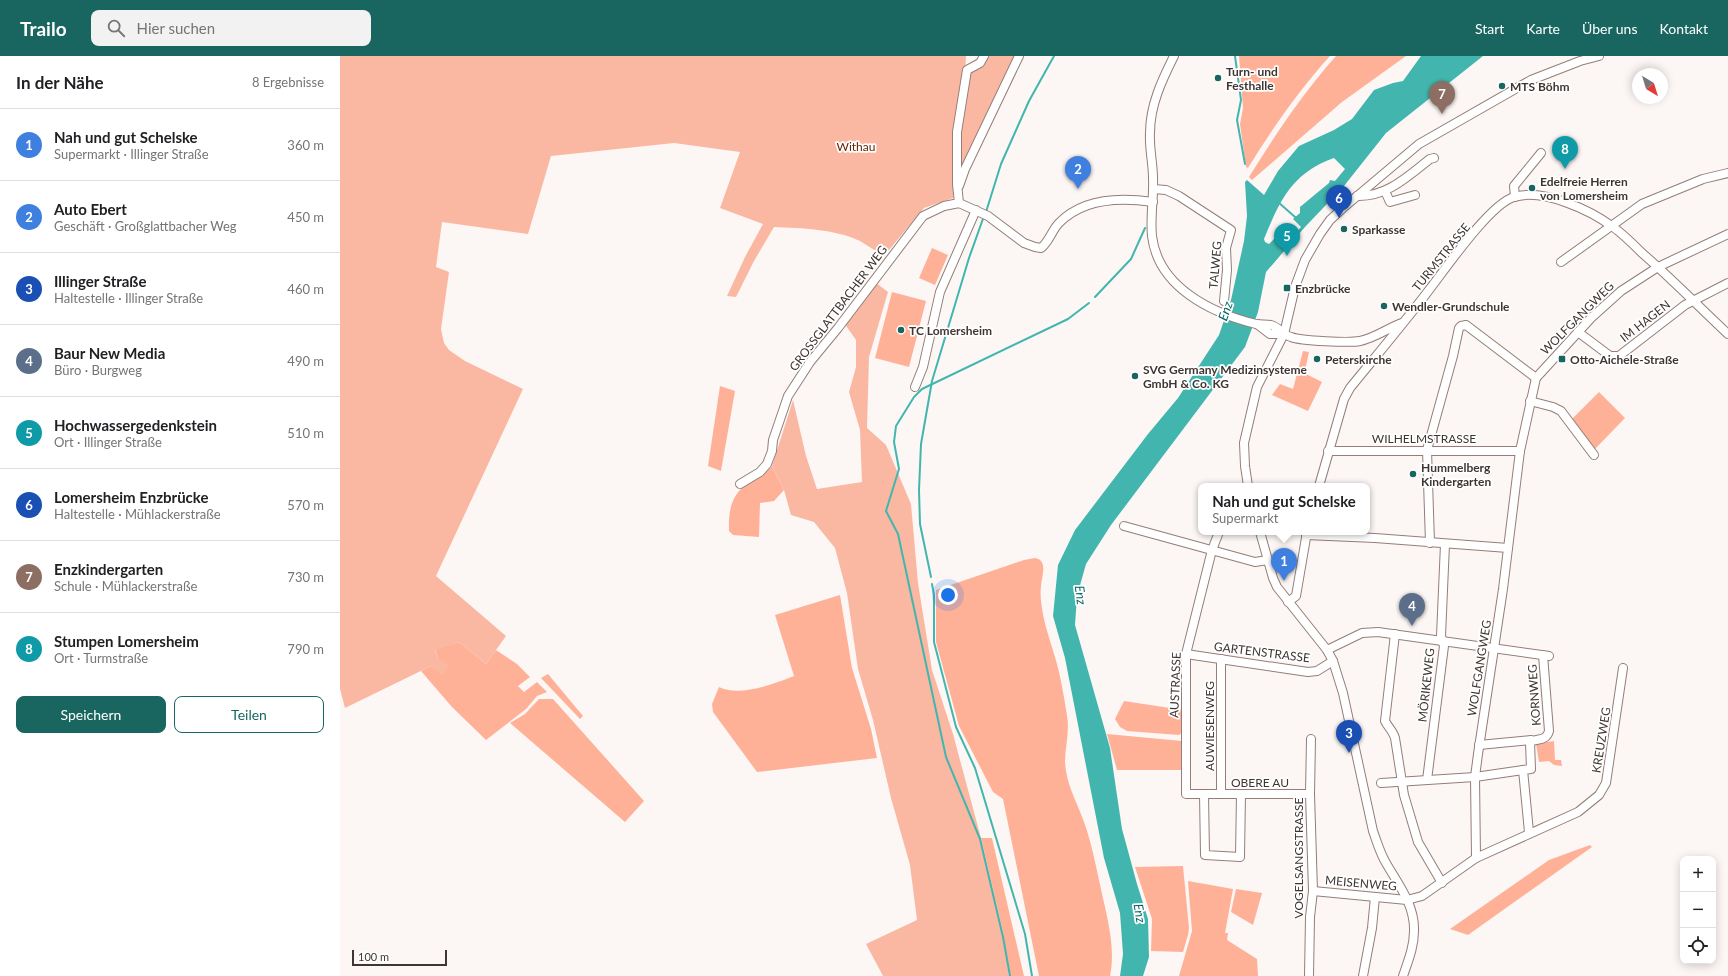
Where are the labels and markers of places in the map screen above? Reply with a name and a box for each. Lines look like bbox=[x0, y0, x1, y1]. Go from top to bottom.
place label: Turn- und Festhalle bbox=[1226, 64, 1278, 93]
marker: Turn- und Festhalle bbox=[1213, 73, 1223, 83]
place label: MTS Böhm bbox=[1510, 79, 1570, 94]
pin: 7 bbox=[1429, 81, 1455, 114]
marker: MTS Böhm bbox=[1497, 81, 1507, 91]
pin: 8 bbox=[1552, 136, 1578, 169]
pin: 2 bbox=[1065, 156, 1091, 189]
place label: Edelfreie Herren von Lomersheim bbox=[1540, 174, 1628, 203]
marker: Edelfreie Herren von Lomersheim bbox=[1527, 183, 1537, 193]
pin: 6 bbox=[1326, 185, 1352, 218]
place label: Sparkasse bbox=[1352, 222, 1406, 237]
pin: 5 bbox=[1274, 223, 1300, 256]
marker: Sparkasse bbox=[1339, 224, 1349, 234]
place label: Enzbrücke bbox=[1295, 281, 1351, 296]
marker: Enzbrücke bbox=[1282, 283, 1292, 293]
place label: Wendler-Grundschule bbox=[1392, 299, 1510, 314]
marker: Wendler-Grundschule bbox=[1379, 301, 1389, 311]
place label: TC Lomersheim bbox=[909, 323, 992, 338]
marker: TC Lomersheim bbox=[896, 325, 906, 335]
place label: Peterskirche bbox=[1325, 352, 1392, 367]
place label: Otto-Aichele-Straße bbox=[1570, 352, 1679, 367]
marker: Peterskirche bbox=[1312, 354, 1322, 364]
marker: Otto-Aichele-Straße bbox=[1557, 354, 1567, 364]
place label: SVG Germany Medizinsysteme GmbH & Co. KG bbox=[1143, 362, 1308, 391]
marker: SVG Germany Medizinsysteme GmbH & Co. KG bbox=[1130, 371, 1140, 381]
place label: Hummelberg Kindergarten bbox=[1421, 460, 1491, 489]
marker: Hummelberg Kindergarten bbox=[1408, 469, 1418, 479]
pin: 1 bbox=[1271, 548, 1297, 581]
pin: 4 bbox=[1399, 593, 1425, 626]
pin: 3 bbox=[1336, 720, 1362, 753]

